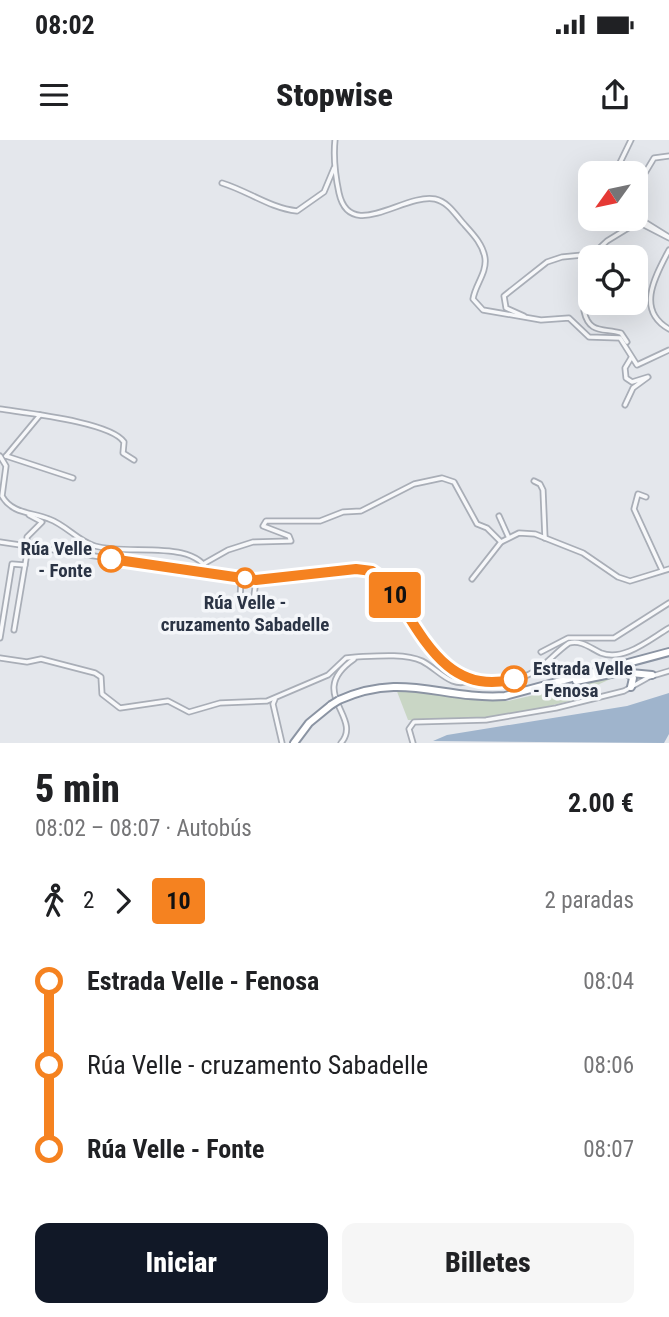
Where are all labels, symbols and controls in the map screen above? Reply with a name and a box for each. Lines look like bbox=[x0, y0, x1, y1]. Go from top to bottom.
text: 08:02 bbox=[35, 10, 95, 40]
icon: menu bbox=[35, 76, 73, 114]
text: Stopwise bbox=[276, 76, 393, 114]
icon: share bbox=[596, 76, 634, 114]
north arrow bbox=[578, 161, 648, 231]
map controls bbox=[578, 161, 648, 315]
button: locate bbox=[578, 245, 648, 315]
place label: Rúa Velle - Fonte bbox=[20, 537, 92, 582]
marker: Rúa Velle - Fonte bbox=[98, 546, 124, 572]
marker: Rúa Velle - cruzamento Sabadelle bbox=[235, 568, 255, 588]
line badge: 10 bbox=[364, 572, 426, 618]
text: 10 bbox=[383, 581, 407, 609]
place label: Rúa Velle - cruzamento Sabadelle bbox=[161, 591, 329, 636]
place label: Estrada Velle - Fenosa bbox=[533, 657, 633, 702]
marker: Estrada Velle - Fenosa bbox=[501, 666, 527, 692]
text: 5 min bbox=[35, 767, 120, 811]
text: 2.00 € bbox=[568, 788, 634, 818]
text: 08:02 – 08:07 · Autobús bbox=[35, 815, 252, 842]
icon: walk bbox=[35, 882, 73, 920]
icon: forward bbox=[104, 882, 142, 920]
text: 2 bbox=[83, 887, 94, 914]
text: 10 bbox=[166, 887, 191, 915]
text: 2 paradas bbox=[545, 887, 634, 914]
text: Estrada Velle - Fenosa bbox=[87, 966, 319, 996]
text: 08:04 bbox=[583, 968, 634, 995]
text: Rúa Velle - cruzamento Sabadelle bbox=[87, 1050, 428, 1080]
text: 08:06 bbox=[583, 1052, 634, 1079]
text: Rúa Velle - Fonte bbox=[87, 1134, 264, 1164]
text: 08:07 bbox=[583, 1136, 634, 1163]
button: Iniciar bbox=[35, 1223, 328, 1303]
button: Billetes bbox=[342, 1223, 634, 1303]

